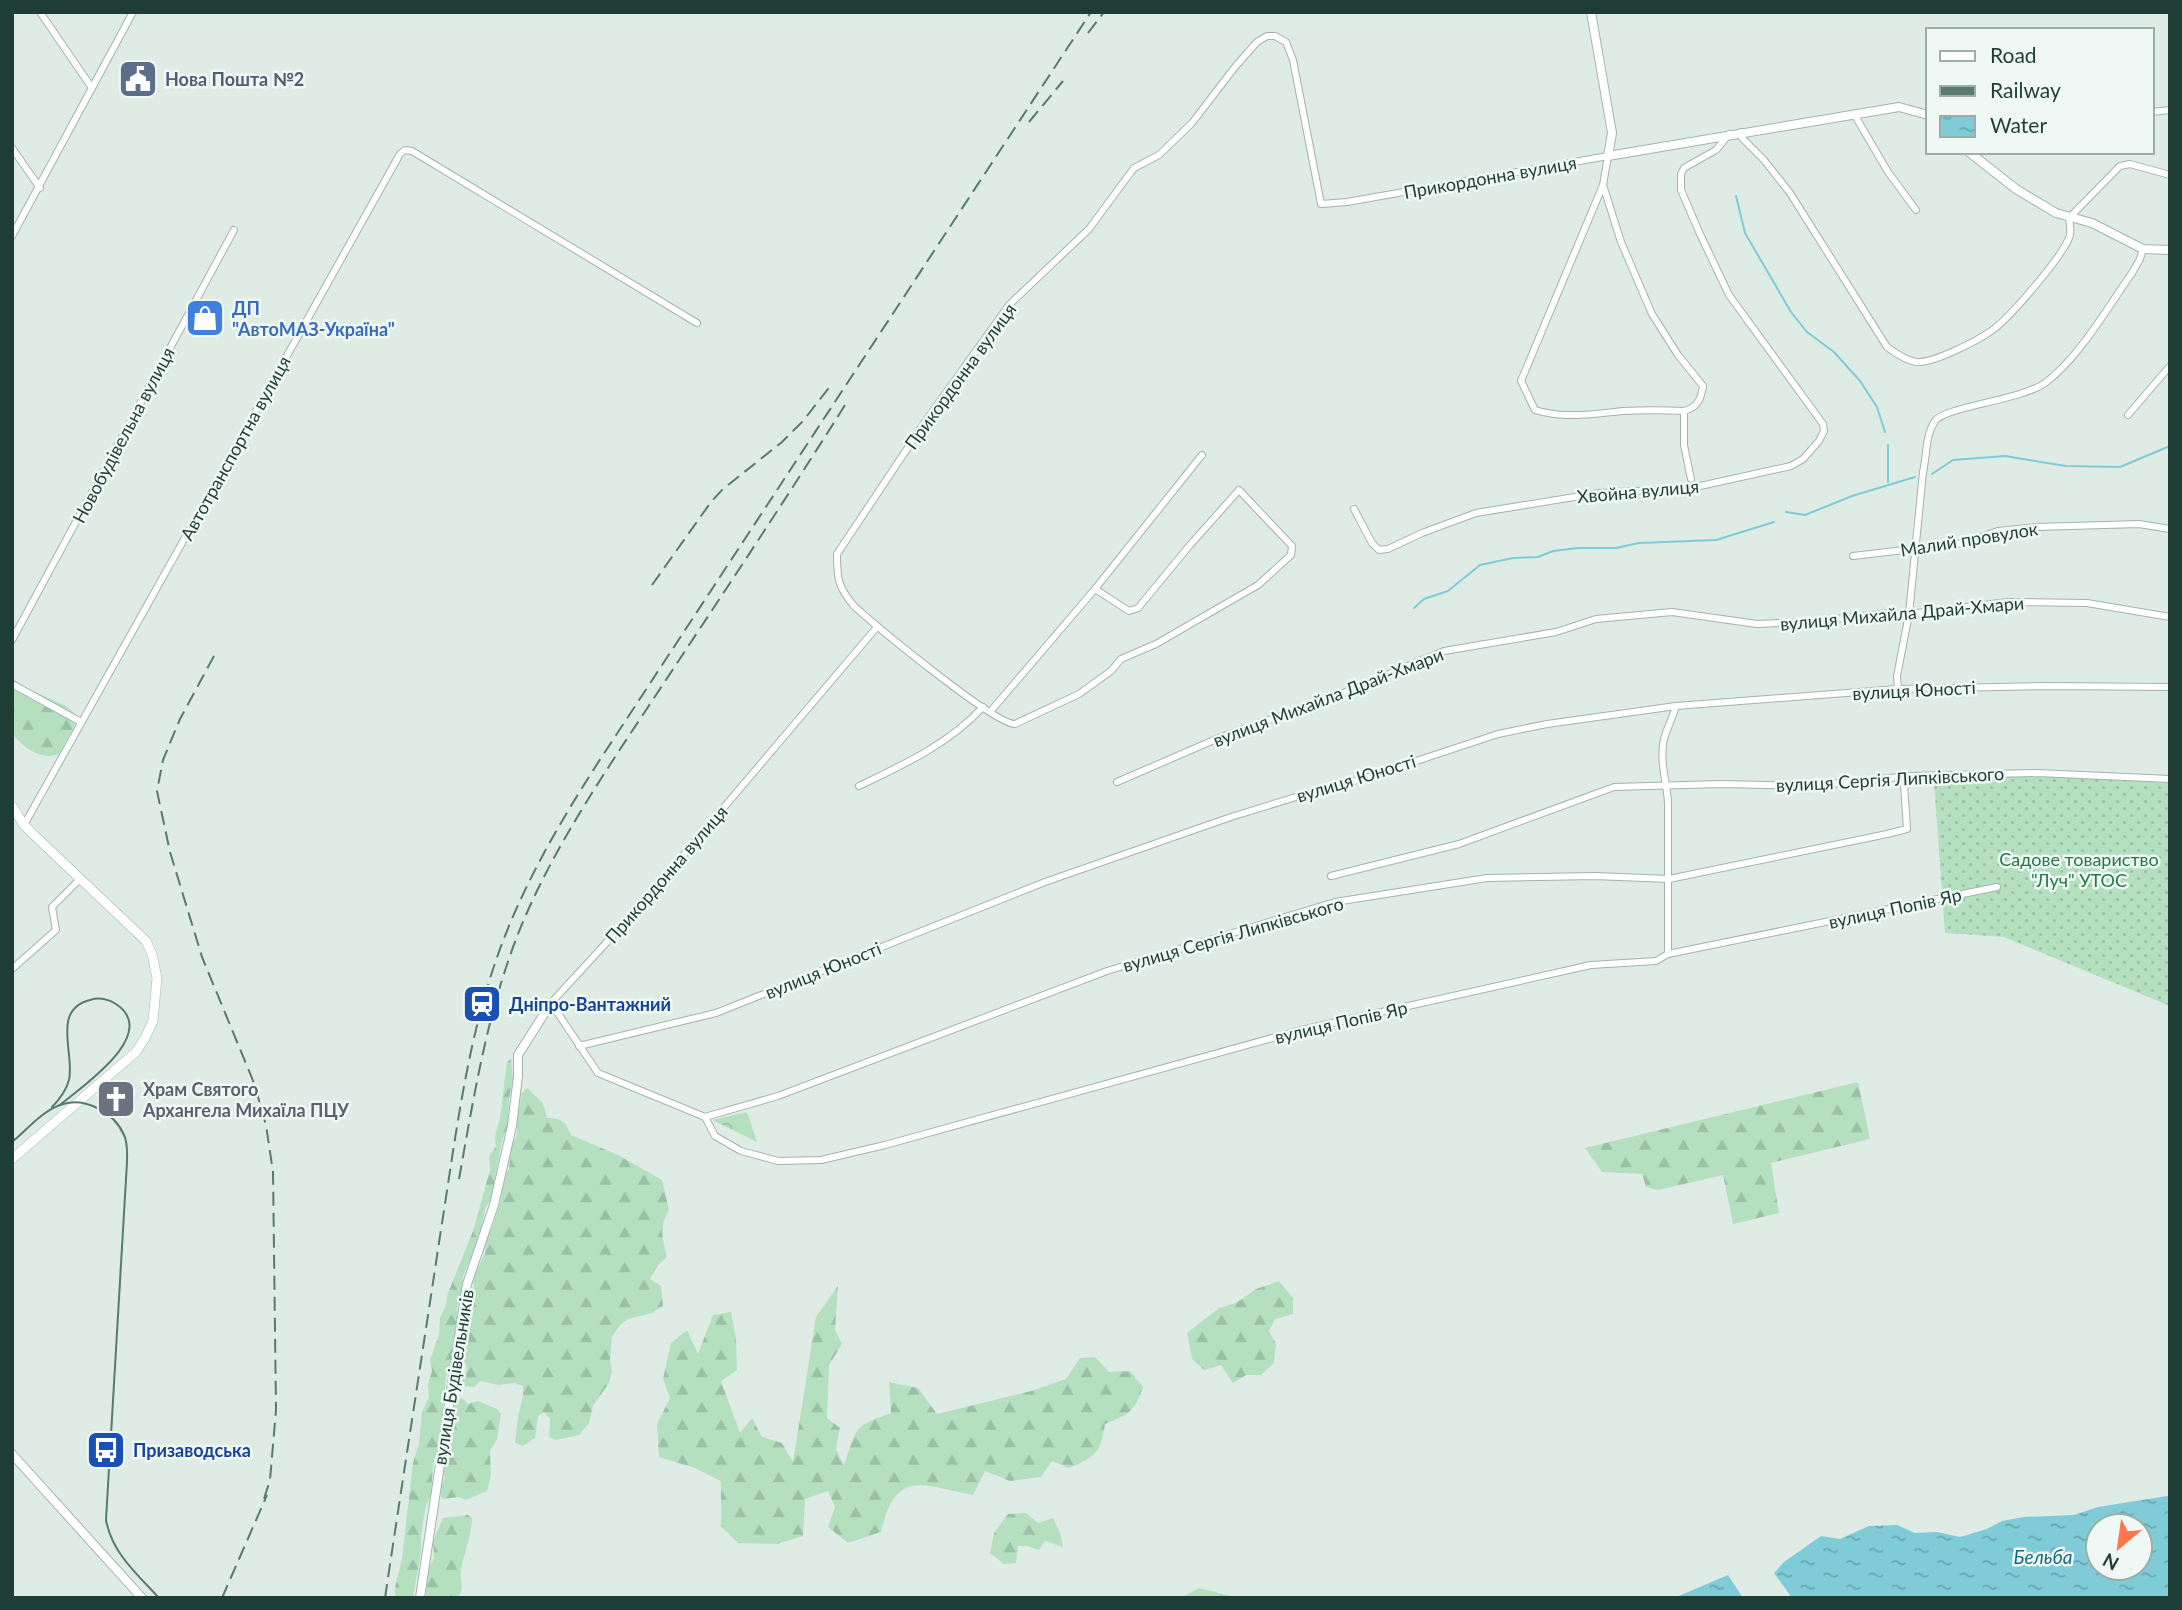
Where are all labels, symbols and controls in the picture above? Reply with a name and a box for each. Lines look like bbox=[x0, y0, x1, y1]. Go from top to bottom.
legend bbox=[1926, 28, 2154, 154]
text: Road bbox=[1990, 42, 2037, 67]
public building icon: Нова Пошта №2 bbox=[117, 58, 159, 100]
place label: Нова Пошта №2 bbox=[165, 68, 304, 90]
text: Railway bbox=[1990, 77, 2061, 102]
text: Water bbox=[1990, 112, 2047, 137]
street label: Прикордонна вулиця bbox=[1402, 151, 1578, 203]
shop icon: ДП "АвтоМАЗ-Україна" bbox=[184, 297, 226, 339]
place label: ДП "АвтоМАЗ-Україна" bbox=[232, 297, 395, 340]
street label: Прикордонна вулиця bbox=[900, 299, 1020, 453]
street label: Новобудівельна вулиця bbox=[67, 343, 179, 527]
street label: Автотранспортна вулиця bbox=[175, 352, 295, 544]
street label: Хвойна вулиця bbox=[1576, 475, 1700, 507]
street label: Малий провулок bbox=[1899, 517, 2040, 561]
street label: вулиця Михайла Драй-Хмари bbox=[1779, 591, 2025, 635]
street label: вулиця Михайла Драй-Хмари bbox=[1210, 643, 1446, 751]
street label: вулиця Юності bbox=[1852, 676, 1976, 704]
street label: вулиця Юності bbox=[1294, 749, 1418, 807]
street label: вулиця Сергія Липківського bbox=[1775, 762, 2005, 796]
street label: Прикордонна вулиця bbox=[600, 801, 732, 947]
park label: Садове товариство "Луч" УТОС bbox=[1999, 848, 2159, 891]
street label: вулиця Попів Яр bbox=[1826, 883, 1964, 933]
street label: вулиця Сергія Липківського bbox=[1120, 892, 1346, 976]
street label: вулиця Юності bbox=[762, 937, 884, 1003]
station icon: Дніпро-Вантажний bbox=[461, 983, 503, 1025]
place label: Дніпро-Вантажний bbox=[509, 993, 671, 1015]
street label: вулиця Попів Яр bbox=[1273, 996, 1409, 1048]
church icon: Храм Святого Архангела Михаїла ПЦУ bbox=[95, 1078, 137, 1120]
place label: Храм Святого Архангела Михаїла ПЦУ bbox=[142, 1078, 349, 1121]
street label: вулиця Будівельників bbox=[428, 1287, 478, 1466]
bus stop icon: Призаводська bbox=[85, 1429, 127, 1471]
place label: Призаводська bbox=[133, 1439, 251, 1461]
north arrow bbox=[2084, 1512, 2154, 1582]
water label: Бельба bbox=[2014, 1545, 2072, 1568]
text: N bbox=[2099, 1549, 2122, 1576]

